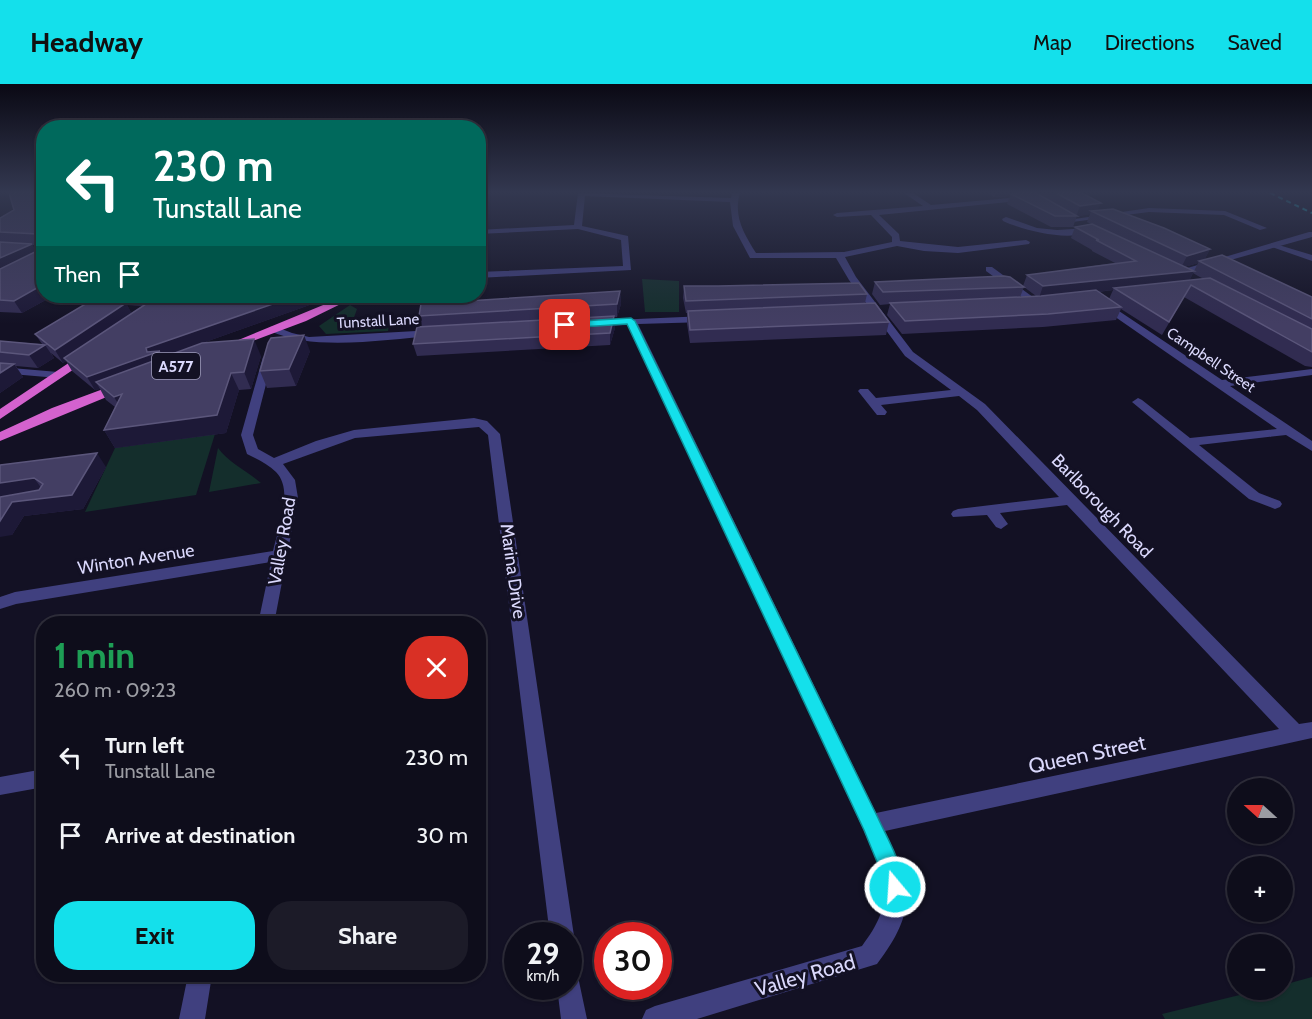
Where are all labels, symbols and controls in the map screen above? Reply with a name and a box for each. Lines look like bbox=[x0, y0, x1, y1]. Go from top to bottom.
text: Headway bbox=[30, 25, 143, 59]
text: Map bbox=[1033, 30, 1072, 55]
text: Directions bbox=[1105, 30, 1194, 55]
text: Saved bbox=[1227, 30, 1282, 55]
text: 230 m bbox=[153, 140, 273, 192]
icon: left bbox=[54, 144, 132, 222]
text: Tunstall Lane bbox=[153, 192, 302, 225]
icon: arrive bbox=[113, 258, 146, 291]
text: Then bbox=[54, 261, 101, 288]
pin bbox=[539, 299, 590, 350]
icon: arrive bbox=[548, 308, 581, 341]
street label: Tunstall Lane bbox=[336, 310, 420, 332]
street label: Campbell Street bbox=[1163, 324, 1259, 396]
road number: A577 bbox=[152, 353, 200, 379]
street label: Barlborough Road bbox=[1047, 450, 1157, 562]
street label: Valley Road bbox=[263, 495, 301, 587]
street label: Marina Drive bbox=[495, 522, 531, 620]
street label: Winton Avenue bbox=[76, 539, 196, 579]
text: 1 min bbox=[54, 633, 135, 677]
button: close bbox=[405, 636, 468, 699]
text: 260 m · 09:23 bbox=[54, 678, 176, 702]
street label: Queen Street bbox=[1026, 729, 1148, 779]
text: Turn left bbox=[105, 732, 184, 759]
icon: left bbox=[54, 741, 87, 774]
text: 230 m bbox=[405, 744, 468, 771]
text: Tunstall Lane bbox=[105, 759, 215, 783]
north arrow bbox=[1227, 778, 1293, 844]
map controls bbox=[1227, 778, 1293, 1000]
icon: arrive bbox=[54, 819, 87, 852]
text: Arrive at destination bbox=[105, 822, 295, 849]
text: 30 m bbox=[416, 822, 468, 849]
position arrow bbox=[863, 855, 927, 919]
button: + bbox=[1227, 856, 1293, 922]
button: Exit bbox=[54, 901, 255, 970]
button: Share bbox=[267, 901, 468, 970]
speed limit sign: 30 bbox=[594, 922, 672, 1000]
button: − bbox=[1227, 934, 1293, 1000]
text: 29 bbox=[527, 935, 559, 972]
street label: Valley Road bbox=[752, 949, 858, 1001]
text: km/h bbox=[527, 967, 559, 985]

